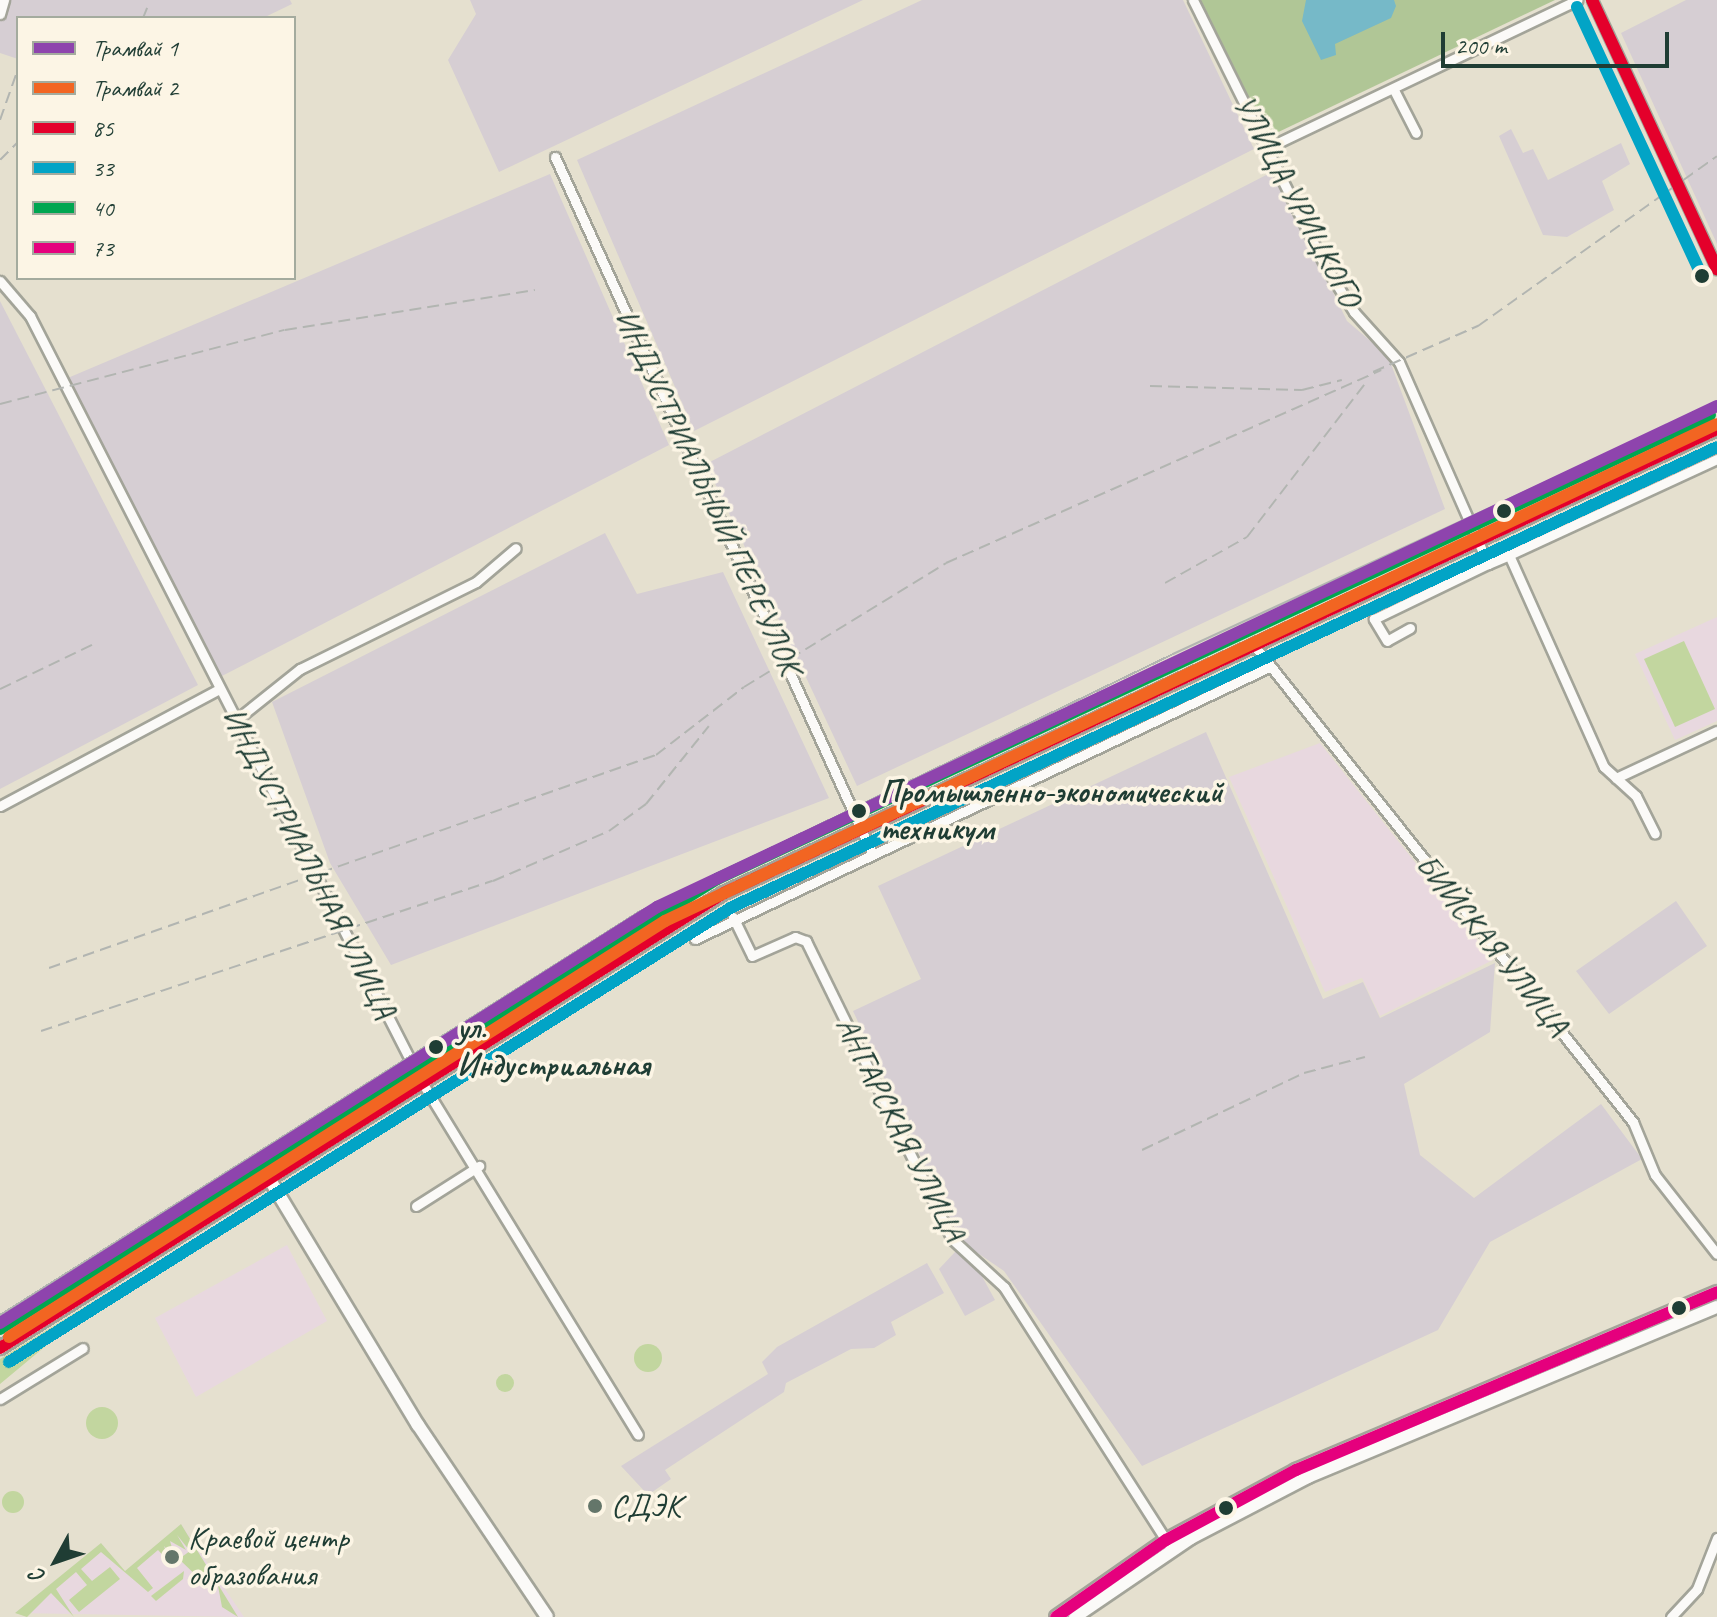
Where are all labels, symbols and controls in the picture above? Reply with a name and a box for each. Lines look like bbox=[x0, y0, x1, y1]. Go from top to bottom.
legend bbox=[16, 16, 296, 280]
scale bar bbox=[1445, 16, 1673, 66]
text: 200 m bbox=[1455, 31, 1507, 61]
text: Трамвай 1 bbox=[92, 33, 178, 63]
text: Трамвай 2 bbox=[92, 73, 178, 103]
street label: УЛИЦА УРИЦКОГО bbox=[1225, 89, 1369, 313]
text: 85 bbox=[92, 113, 114, 143]
text: 33 bbox=[92, 153, 114, 183]
text: 40 bbox=[92, 193, 114, 223]
text: 73 bbox=[92, 233, 114, 263]
unlabelled marker bbox=[1694, 268, 1710, 284]
street label: ИНДУСТРИАЛЬНЫЙ ПЕРЕУЛОК bbox=[606, 303, 810, 681]
unlabelled marker bbox=[1496, 503, 1512, 519]
street label: ИНДУСТРИАЛЬНАЯ УЛИЦА bbox=[214, 701, 404, 1025]
place label: Промышленно-экономический техникум bbox=[880, 774, 1222, 849]
marker: Промышленно-экономический техникум bbox=[845, 797, 873, 825]
street label: БИЙСКАЯ УЛИЦА bbox=[1408, 847, 1576, 1043]
place label: ул. Индустриальная bbox=[457, 1010, 650, 1085]
street label: АНГАРСКАЯ УЛИЦА bbox=[827, 1011, 973, 1247]
marker: ул. Индустриальная bbox=[422, 1033, 450, 1061]
unlabelled marker bbox=[1671, 1300, 1687, 1316]
place label: СДЭК bbox=[611, 1487, 681, 1525]
marker: СДЭК bbox=[586, 1497, 604, 1515]
unlabelled marker bbox=[1218, 1500, 1234, 1516]
place label: Краевой центр образования bbox=[188, 1520, 349, 1595]
north arrow bbox=[16, 1521, 96, 1601]
marker: Краевой центр образования bbox=[163, 1548, 181, 1566]
text: С bbox=[23, 1563, 52, 1590]

